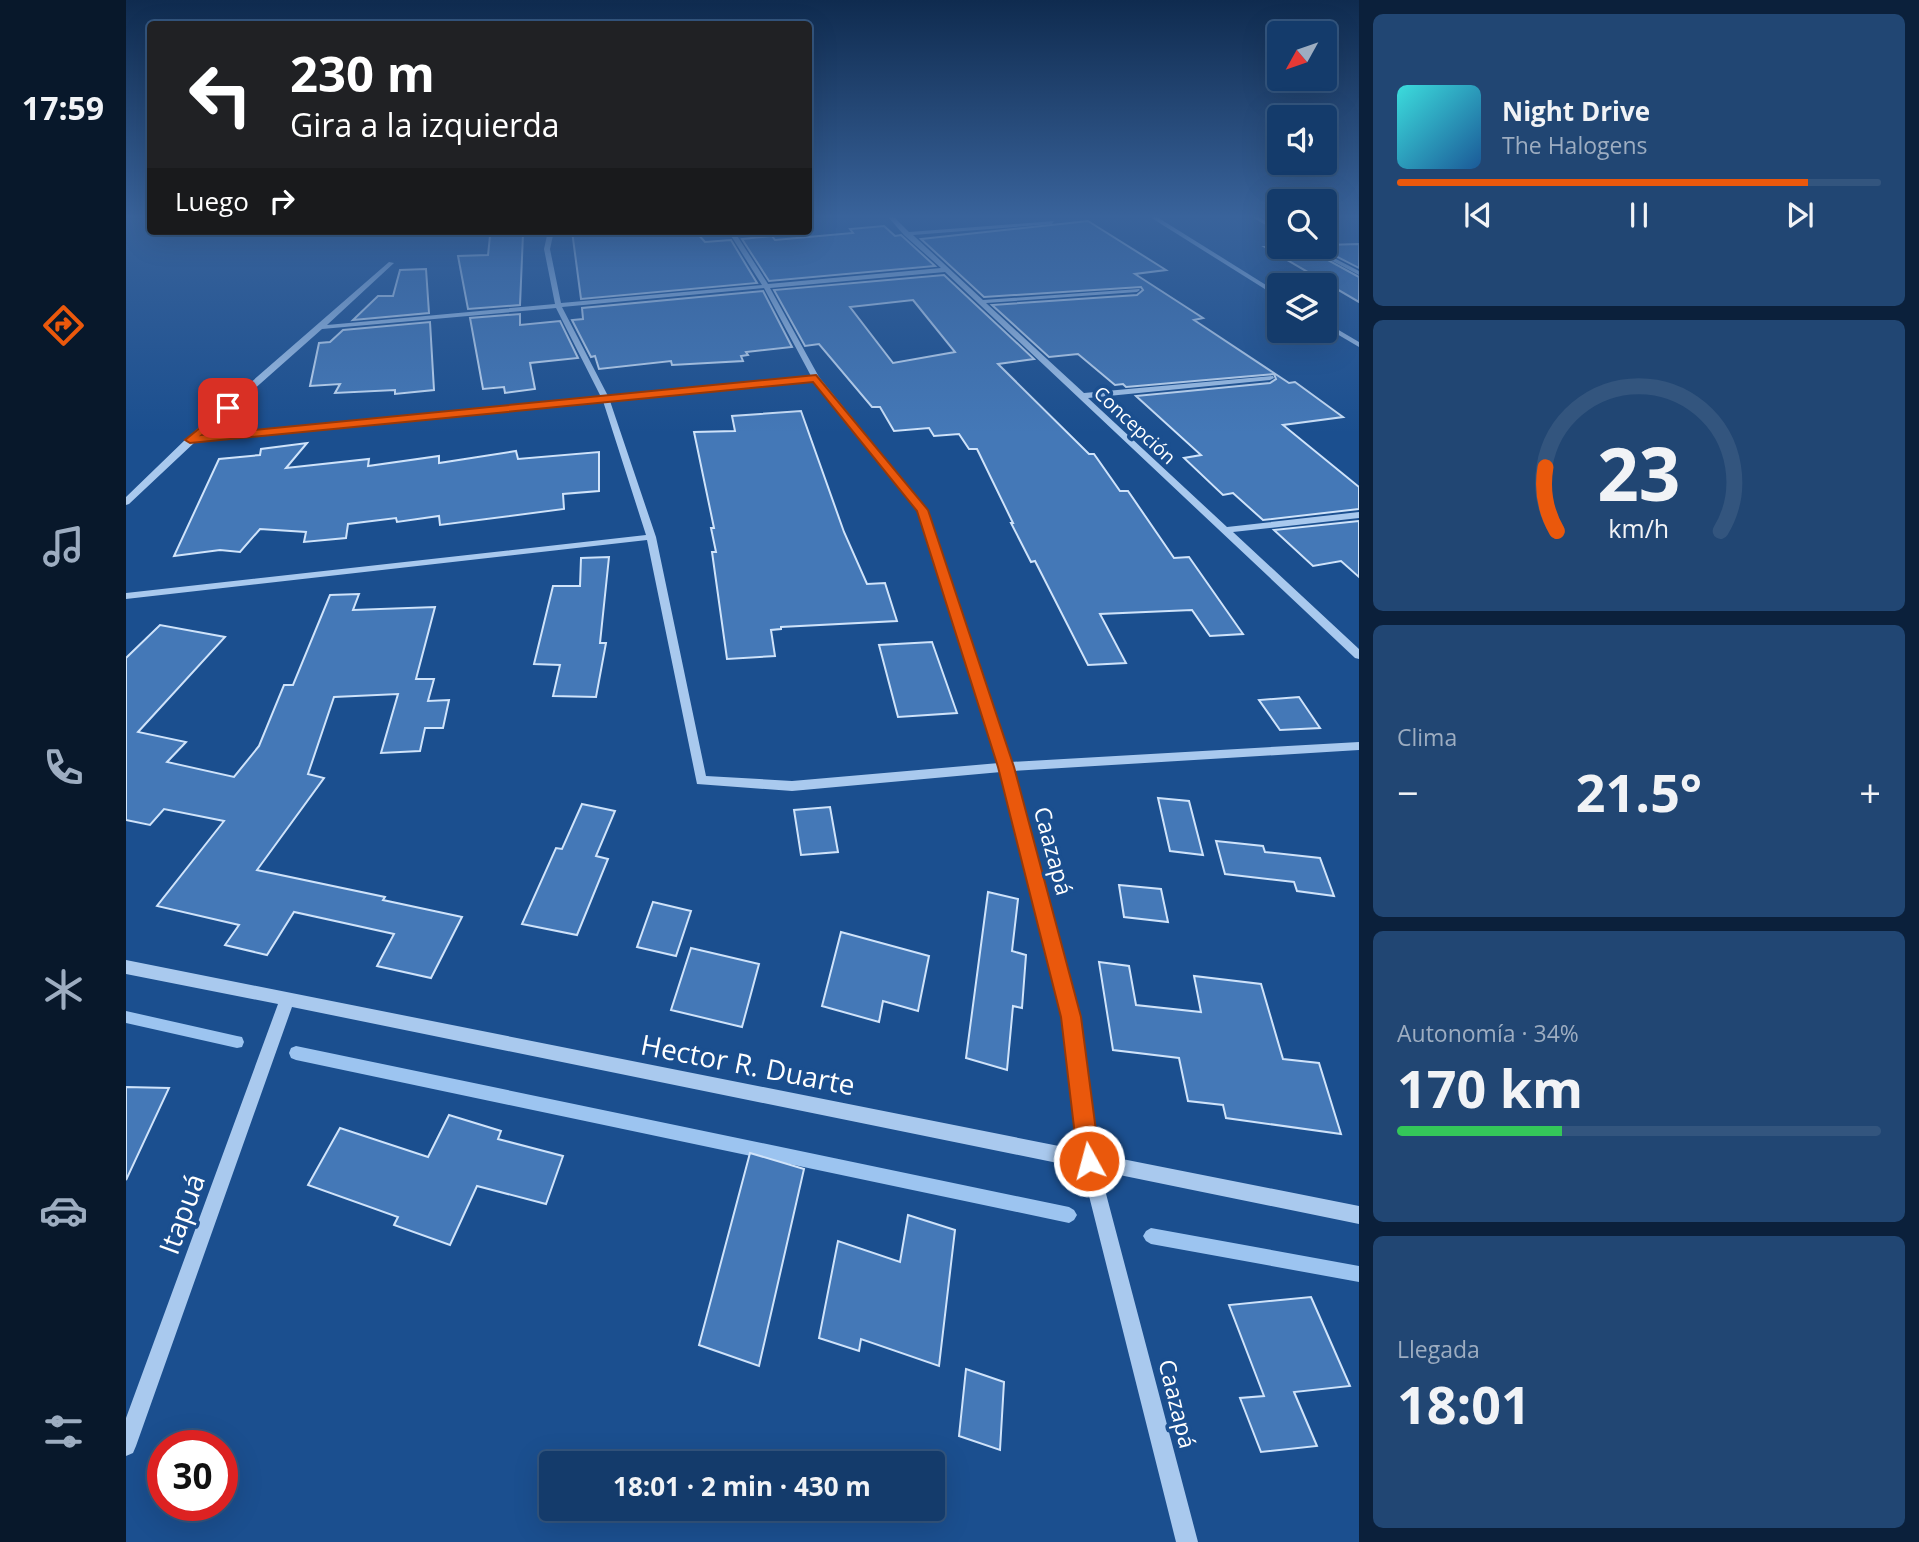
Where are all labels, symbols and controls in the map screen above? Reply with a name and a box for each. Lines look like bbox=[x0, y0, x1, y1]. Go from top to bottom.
north arrow bbox=[1267, 21, 1337, 91]
map controls bbox=[1267, 21, 1337, 343]
text: 230 m bbox=[290, 40, 435, 106]
icon: left bbox=[175, 49, 266, 140]
text: 17:59 bbox=[22, 86, 104, 129]
text: Night Drive bbox=[1502, 93, 1650, 129]
text: Gira a la izquierda bbox=[290, 103, 560, 146]
button: sound bbox=[1267, 105, 1337, 175]
text: The Halogens bbox=[1502, 129, 1648, 161]
icon: right bbox=[263, 182, 301, 220]
text: Luego bbox=[175, 183, 249, 219]
button: search bbox=[1267, 189, 1337, 259]
icon: previous bbox=[1459, 196, 1497, 234]
icon: pause bbox=[1620, 196, 1658, 234]
icon: next bbox=[1781, 196, 1819, 234]
button: layers bbox=[1267, 273, 1337, 343]
icon: directions bbox=[39, 301, 88, 350]
pin bbox=[198, 378, 258, 438]
street label: Concepción bbox=[1088, 380, 1182, 470]
icon: arrive bbox=[209, 389, 247, 427]
text: 23 bbox=[1597, 424, 1681, 523]
text: km/h bbox=[1609, 511, 1669, 545]
icon: music bbox=[39, 522, 88, 571]
text: Clima bbox=[1397, 721, 1457, 753]
icon: phone bbox=[39, 743, 88, 792]
text: 21.5° bbox=[1576, 756, 1702, 827]
text: − bbox=[1397, 766, 1419, 818]
text: + bbox=[1859, 766, 1881, 818]
street label: Caazapá bbox=[1027, 803, 1081, 899]
icon: climate bbox=[39, 965, 88, 1014]
text: Autonomía · 34% bbox=[1397, 1017, 1579, 1049]
street label: Hector R. Duarte bbox=[638, 1025, 859, 1103]
text: 170 km bbox=[1397, 1052, 1583, 1123]
position arrow bbox=[1052, 1124, 1126, 1198]
street label: Itapuá bbox=[149, 1168, 213, 1259]
icon: car bbox=[39, 1186, 88, 1235]
text: Llegada bbox=[1397, 1333, 1480, 1365]
street label: Caazapá bbox=[1152, 1356, 1204, 1452]
text: 18:01 bbox=[1397, 1368, 1531, 1439]
icon: filters bbox=[39, 1407, 88, 1456]
speed limit sign: 30 bbox=[147, 1430, 238, 1521]
text: 18:01 · 2 min · 430 m bbox=[613, 1468, 871, 1504]

